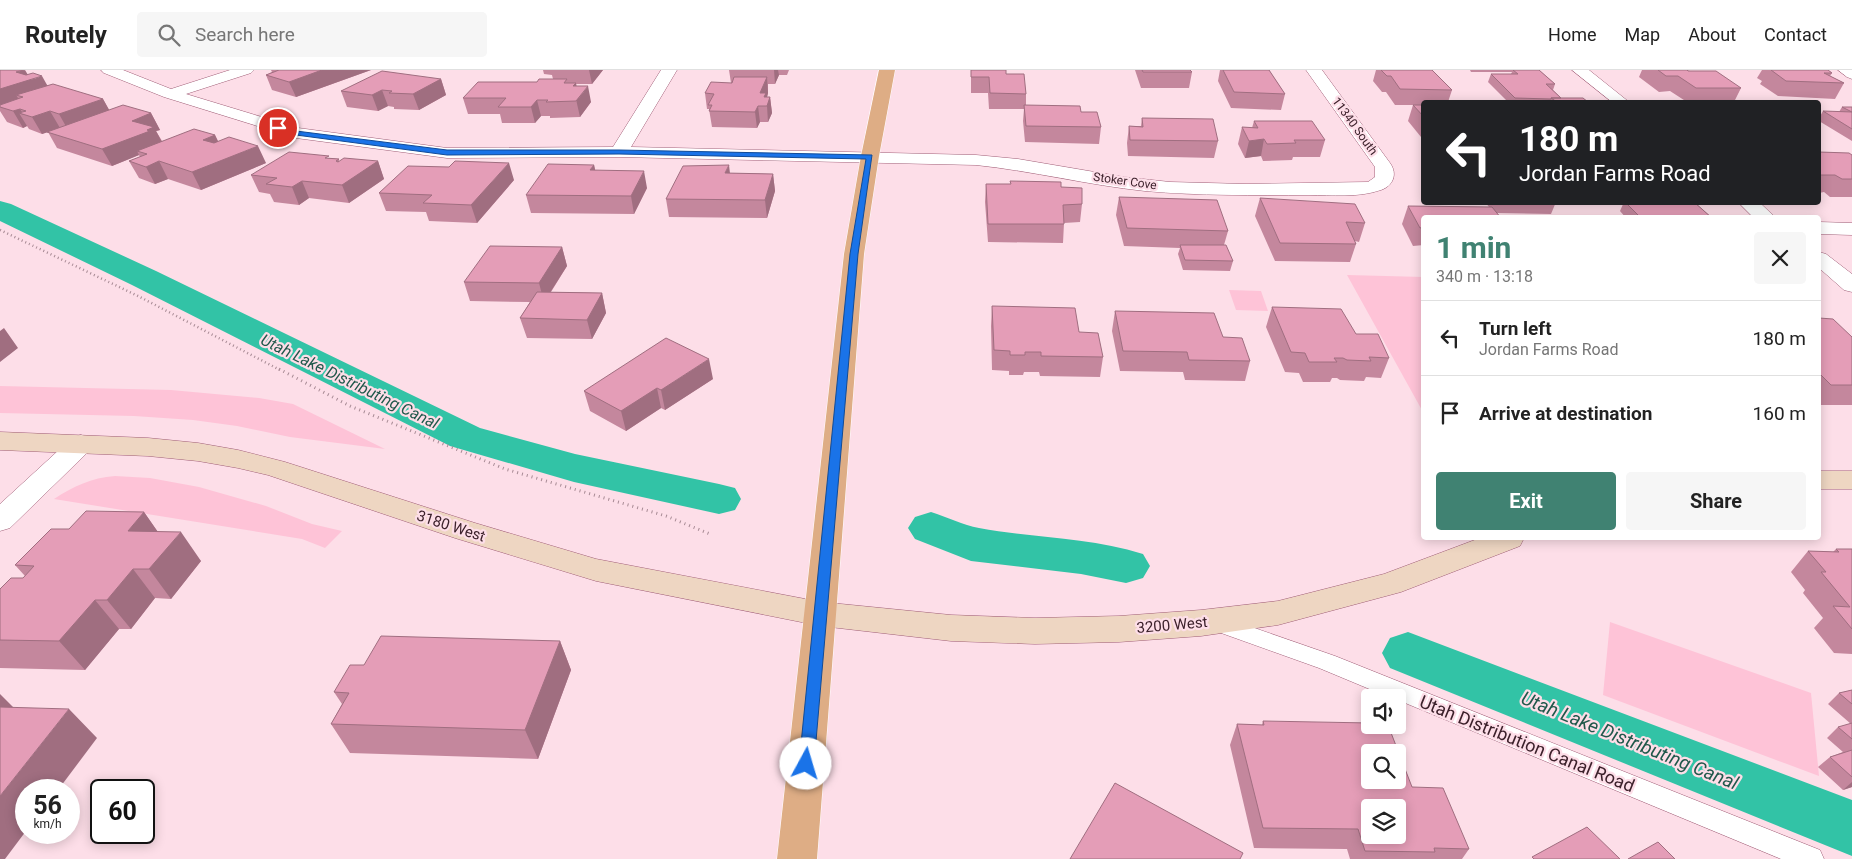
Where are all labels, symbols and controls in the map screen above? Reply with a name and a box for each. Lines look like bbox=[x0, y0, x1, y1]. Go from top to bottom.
search box bbox=[137, 12, 487, 57]
text: Routely bbox=[25, 21, 107, 49]
icon: search bbox=[155, 21, 183, 49]
text: Search here bbox=[195, 23, 295, 46]
text: Home bbox=[1548, 24, 1597, 45]
text: Map bbox=[1625, 24, 1660, 45]
text: About bbox=[1688, 24, 1736, 45]
text: Contact bbox=[1764, 24, 1827, 45]
street label: 11340 South bbox=[1329, 94, 1381, 158]
pin bbox=[257, 107, 299, 149]
icon: arrive bbox=[264, 114, 292, 142]
text: 180 m bbox=[1519, 119, 1618, 160]
icon: left bbox=[1436, 120, 1501, 185]
text: Jordan Farms Road bbox=[1519, 161, 1711, 186]
street label: Stoker Cove bbox=[1092, 170, 1158, 192]
text: 1 min bbox=[1436, 230, 1511, 265]
button: close bbox=[1754, 232, 1806, 284]
text: 340 m · 13:18 bbox=[1436, 267, 1533, 286]
text: Turn left bbox=[1479, 317, 1552, 340]
icon: left bbox=[1436, 324, 1464, 352]
text: 180 m bbox=[1753, 327, 1806, 350]
water label: Utah Lake Distributing Canal bbox=[258, 330, 442, 433]
text: Jordan Farms Road bbox=[1479, 340, 1618, 359]
icon: arrive bbox=[1436, 399, 1464, 427]
text: Arrive at destination bbox=[1479, 402, 1652, 425]
text: 160 m bbox=[1753, 402, 1806, 425]
button: Exit bbox=[1436, 472, 1616, 530]
button: Share bbox=[1626, 472, 1806, 530]
street label: 3180 West bbox=[414, 506, 488, 546]
street label: 3200 West bbox=[1136, 613, 1208, 637]
water label: Utah Lake Distributing Canal bbox=[1518, 686, 1742, 795]
map controls bbox=[1361, 689, 1406, 844]
button: sound bbox=[1361, 689, 1406, 734]
street label: Utah Distribution Canal Road bbox=[1417, 691, 1638, 796]
position arrow bbox=[779, 737, 831, 789]
button: search bbox=[1361, 744, 1406, 789]
speed limit sign: 60 bbox=[90, 779, 155, 844]
text: 56 bbox=[33, 791, 62, 820]
button: layers bbox=[1361, 799, 1406, 844]
text: km/h bbox=[33, 817, 62, 831]

